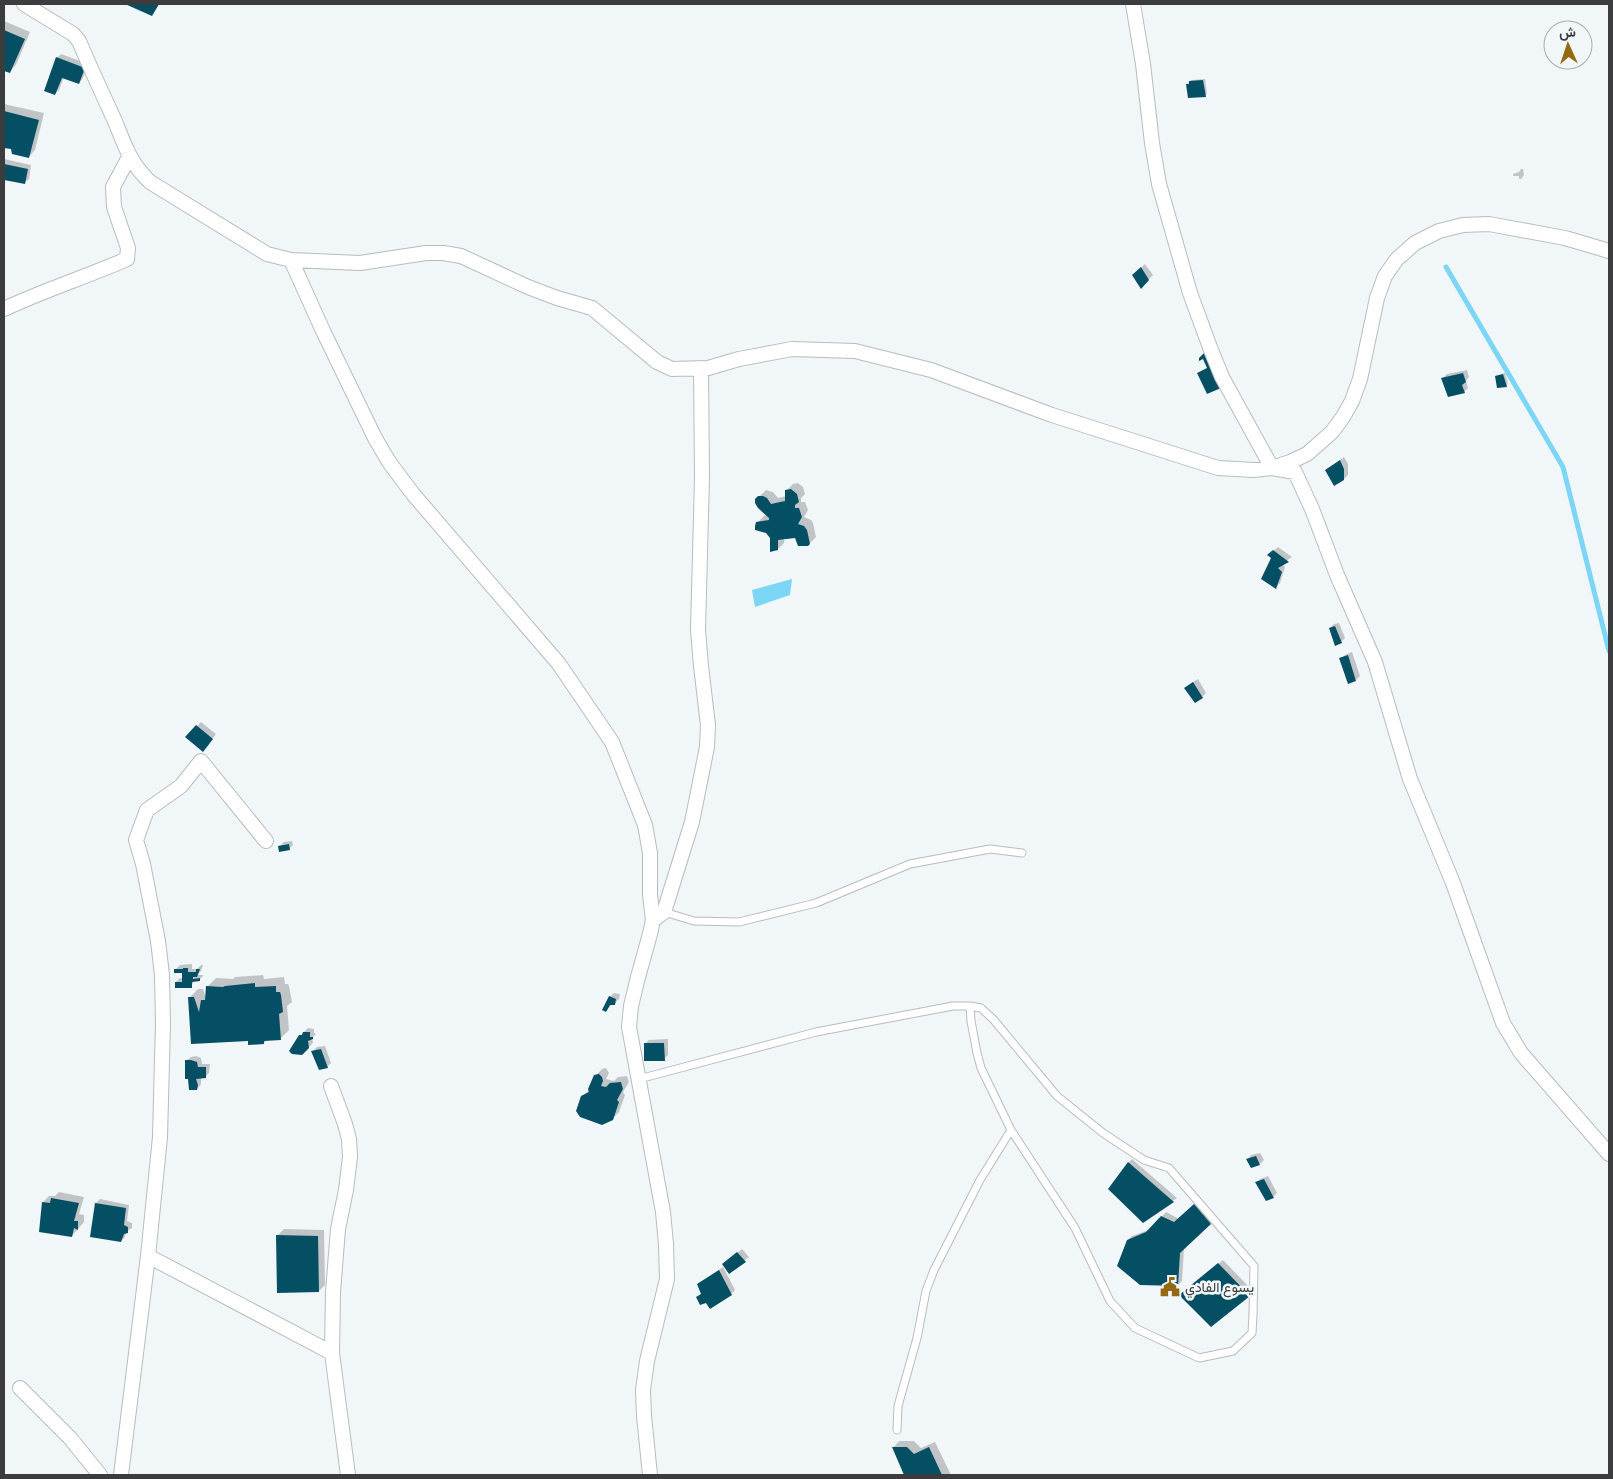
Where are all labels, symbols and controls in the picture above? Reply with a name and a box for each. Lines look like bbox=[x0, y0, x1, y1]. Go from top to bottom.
north arrow bbox=[1543, 20, 1593, 70]
text: ش bbox=[1558, 23, 1576, 41]
public building icon: يسوع الفادي bbox=[1159, 1276, 1181, 1298]
place label: يسوع الفادي bbox=[1185, 1278, 1254, 1299]

